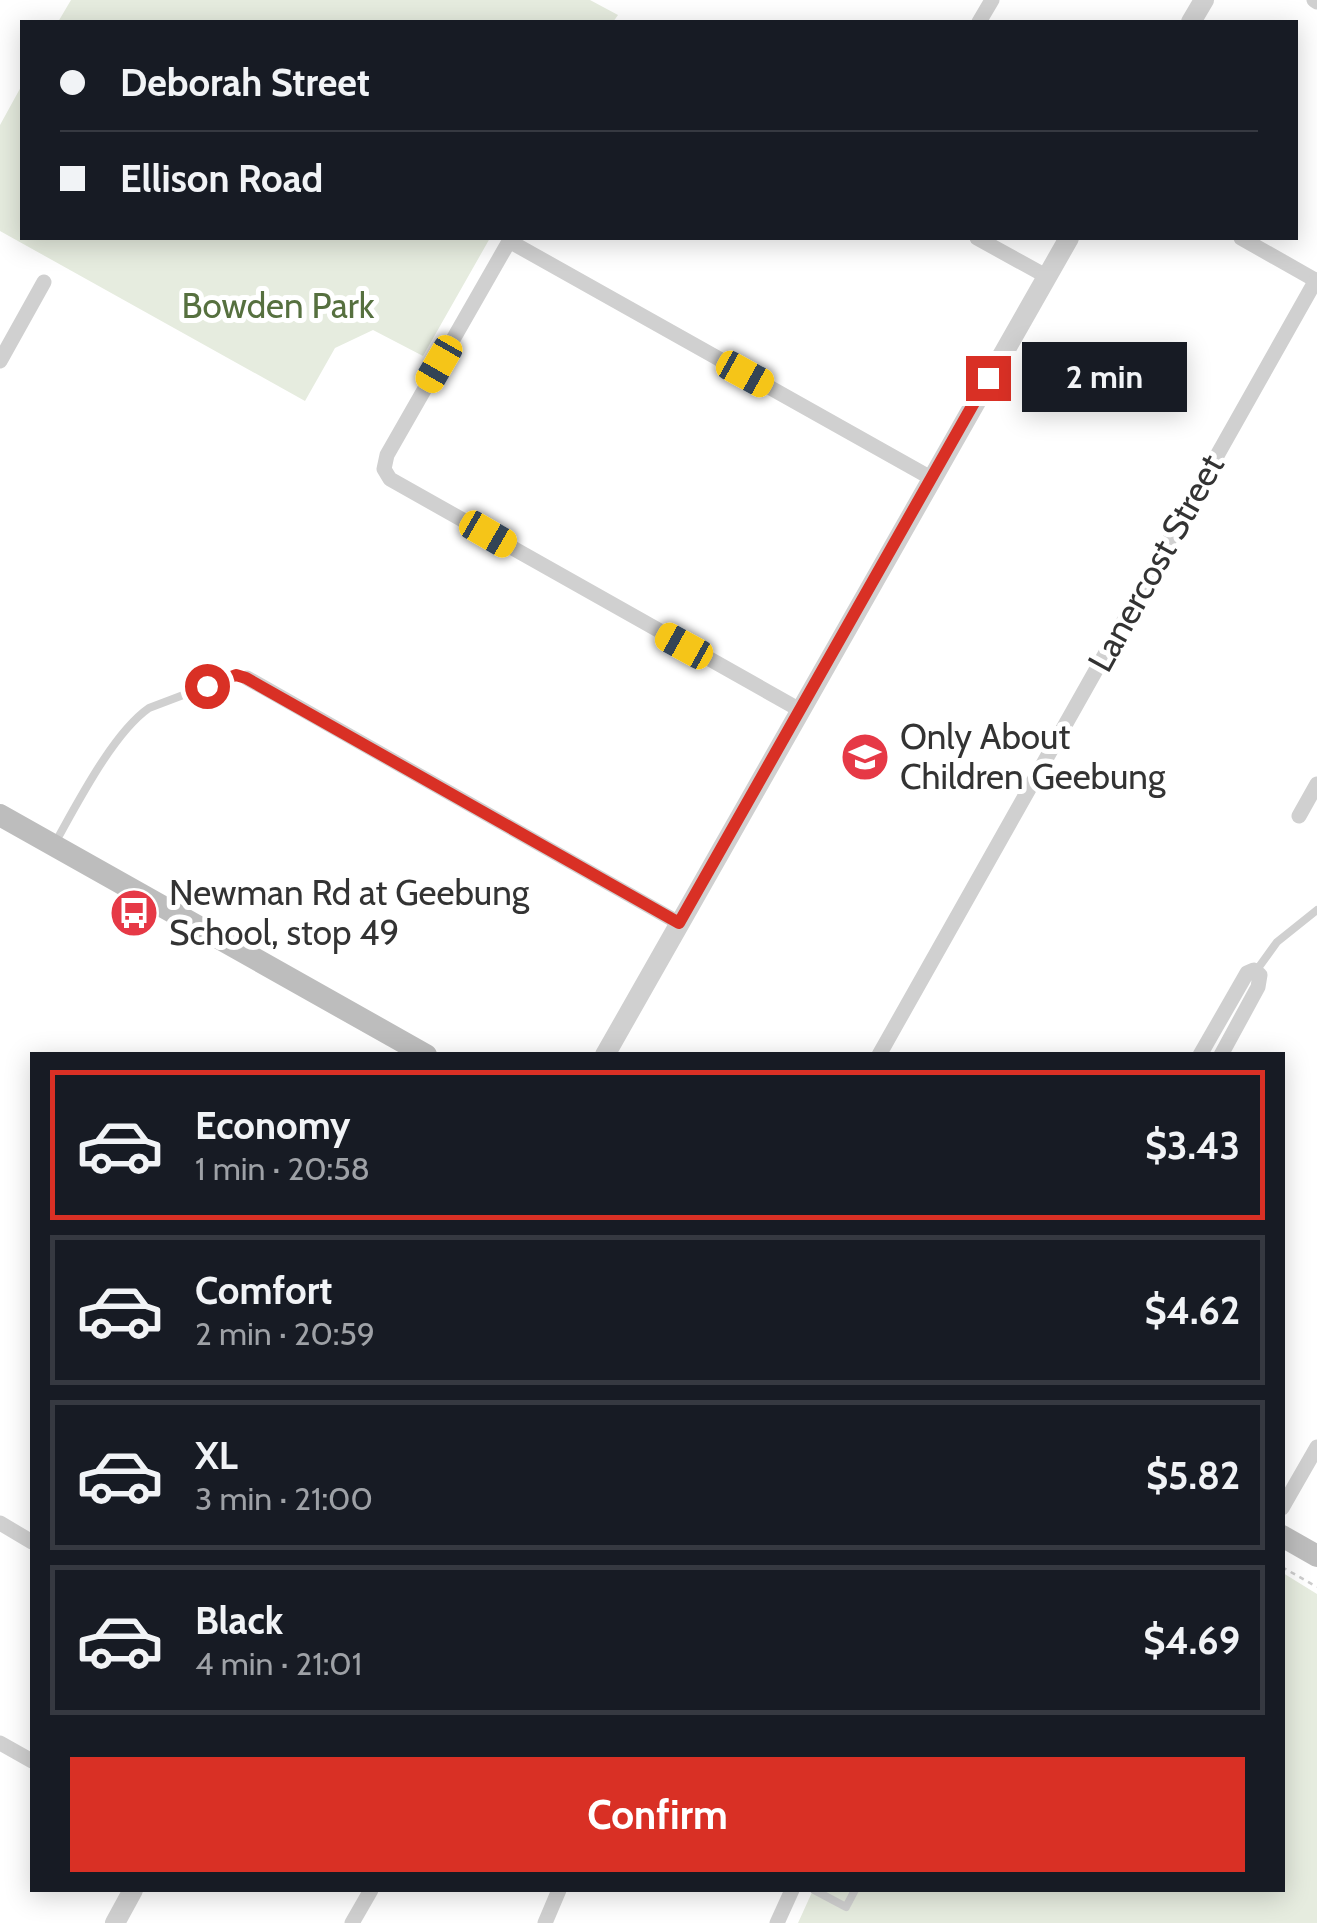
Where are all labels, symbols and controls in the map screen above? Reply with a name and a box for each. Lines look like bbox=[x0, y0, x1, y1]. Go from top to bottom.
text: Deborah Street bbox=[120, 59, 370, 106]
text: Ellison Road bbox=[120, 155, 323, 202]
park label: Bowden Park bbox=[181, 284, 375, 327]
car bbox=[411, 331, 467, 397]
callout: 2 min bbox=[1023, 343, 1188, 413]
car bbox=[711, 346, 779, 402]
route end bbox=[966, 356, 1011, 401]
text: 2 min bbox=[1066, 357, 1143, 396]
street label: Lanercost Street bbox=[1078, 447, 1233, 679]
car bbox=[455, 506, 521, 562]
car bbox=[650, 618, 718, 674]
route start bbox=[185, 664, 230, 709]
place label: Only About Children Geebung bbox=[900, 715, 1166, 798]
school or university icon: Only About Children Geebung bbox=[839, 731, 891, 783]
place label: Newman Rd at Geebung School, stop 49 bbox=[169, 871, 530, 954]
bus stop icon: Newman Rd at Geebung School, stop 49 bbox=[108, 887, 160, 939]
icon: car bbox=[75, 1100, 165, 1190]
text: Economy bbox=[195, 1102, 350, 1149]
text: $3.43 bbox=[1145, 1122, 1240, 1169]
text: 1 min · 20:58 bbox=[195, 1149, 370, 1188]
icon: car bbox=[75, 1265, 165, 1355]
text: Comfort bbox=[195, 1267, 332, 1314]
text: $4.62 bbox=[1144, 1287, 1240, 1334]
text: 2 min · 20:59 bbox=[195, 1314, 375, 1353]
icon: car bbox=[75, 1430, 165, 1520]
text: XL bbox=[195, 1432, 238, 1479]
text: $5.82 bbox=[1146, 1452, 1240, 1499]
text: 3 min · 21:00 bbox=[195, 1479, 373, 1518]
icon: car bbox=[75, 1595, 165, 1685]
text: Black bbox=[195, 1597, 283, 1644]
text: $4.69 bbox=[1143, 1617, 1240, 1664]
text: 4 min · 21:01 bbox=[195, 1644, 362, 1683]
button: Confirm bbox=[70, 1757, 1245, 1872]

